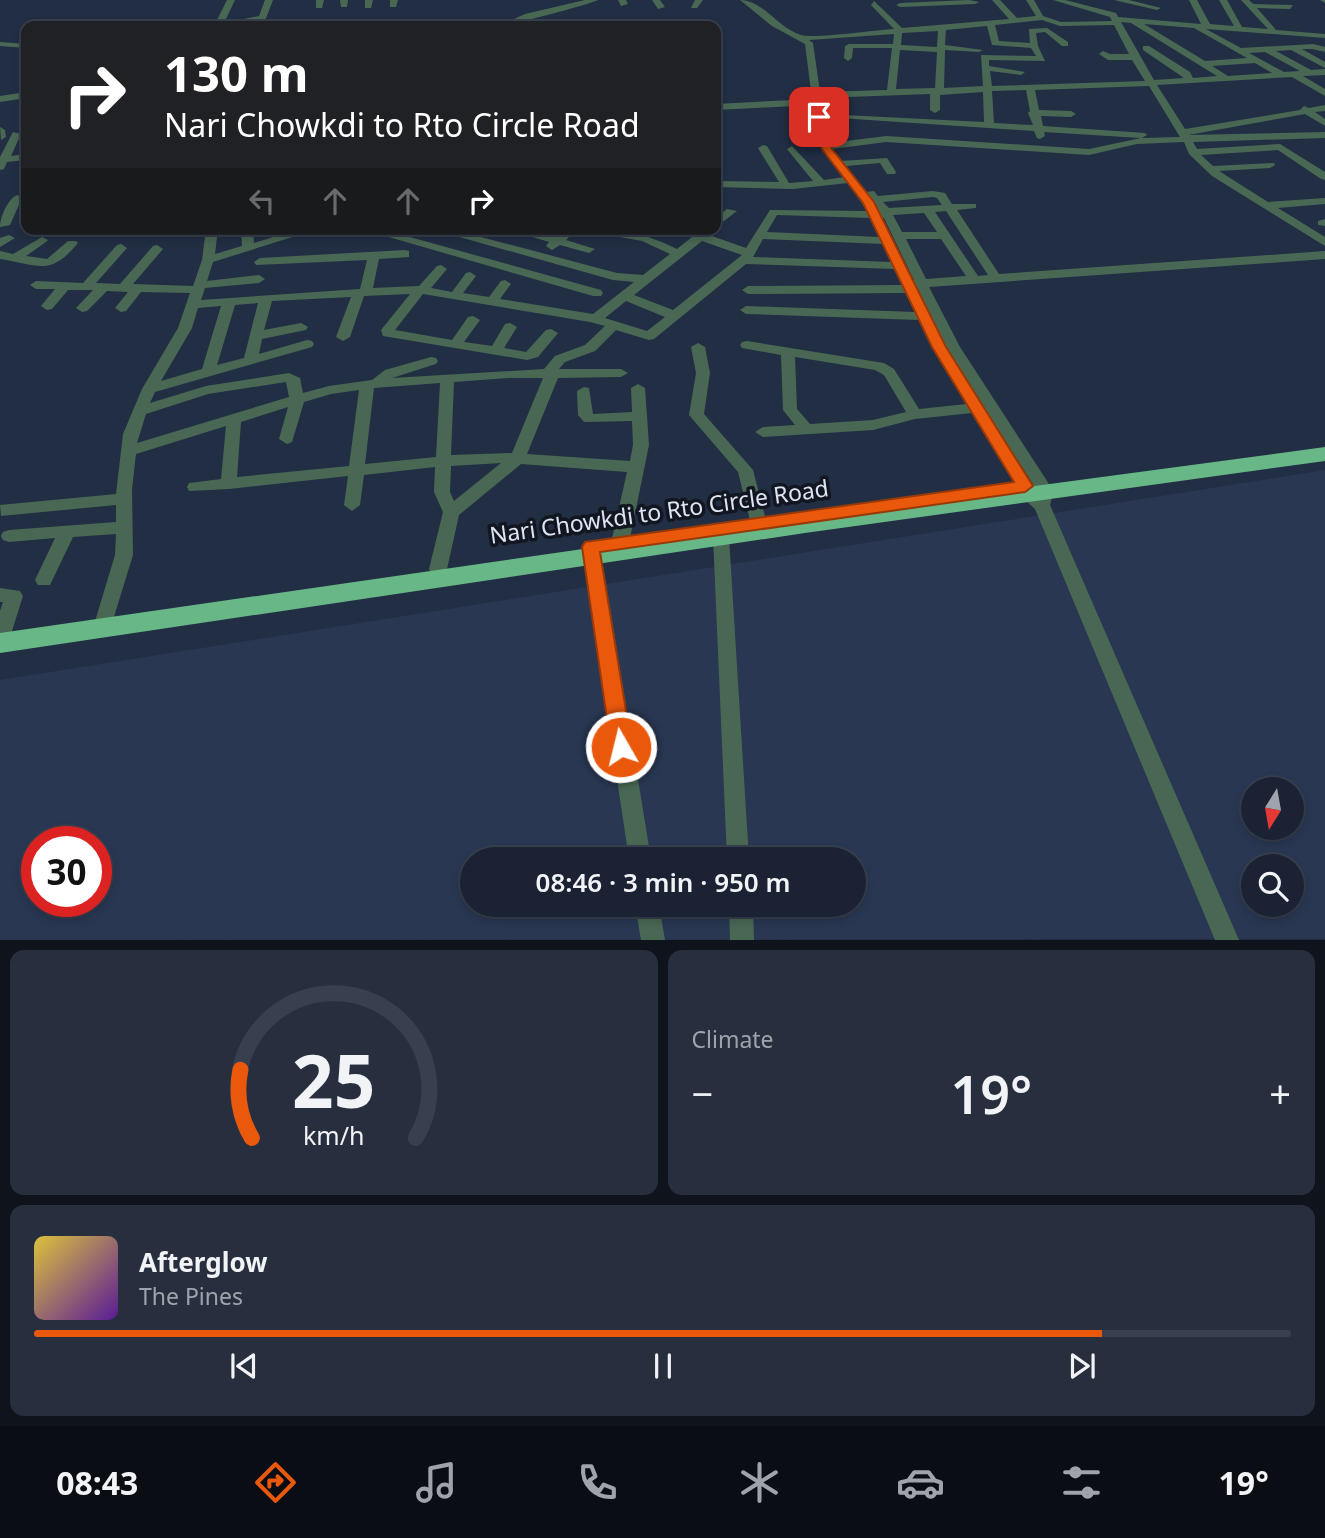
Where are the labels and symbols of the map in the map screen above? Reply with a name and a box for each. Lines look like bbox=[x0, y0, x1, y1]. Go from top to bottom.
pin bbox=[789, 87, 849, 147]
street label: Nari Chowkdi to Rto Circle Road bbox=[488, 471, 830, 551]
position arrow bbox=[584, 710, 658, 784]
north arrow bbox=[1241, 777, 1304, 840]
speed limit sign: 30 bbox=[21, 826, 112, 917]

